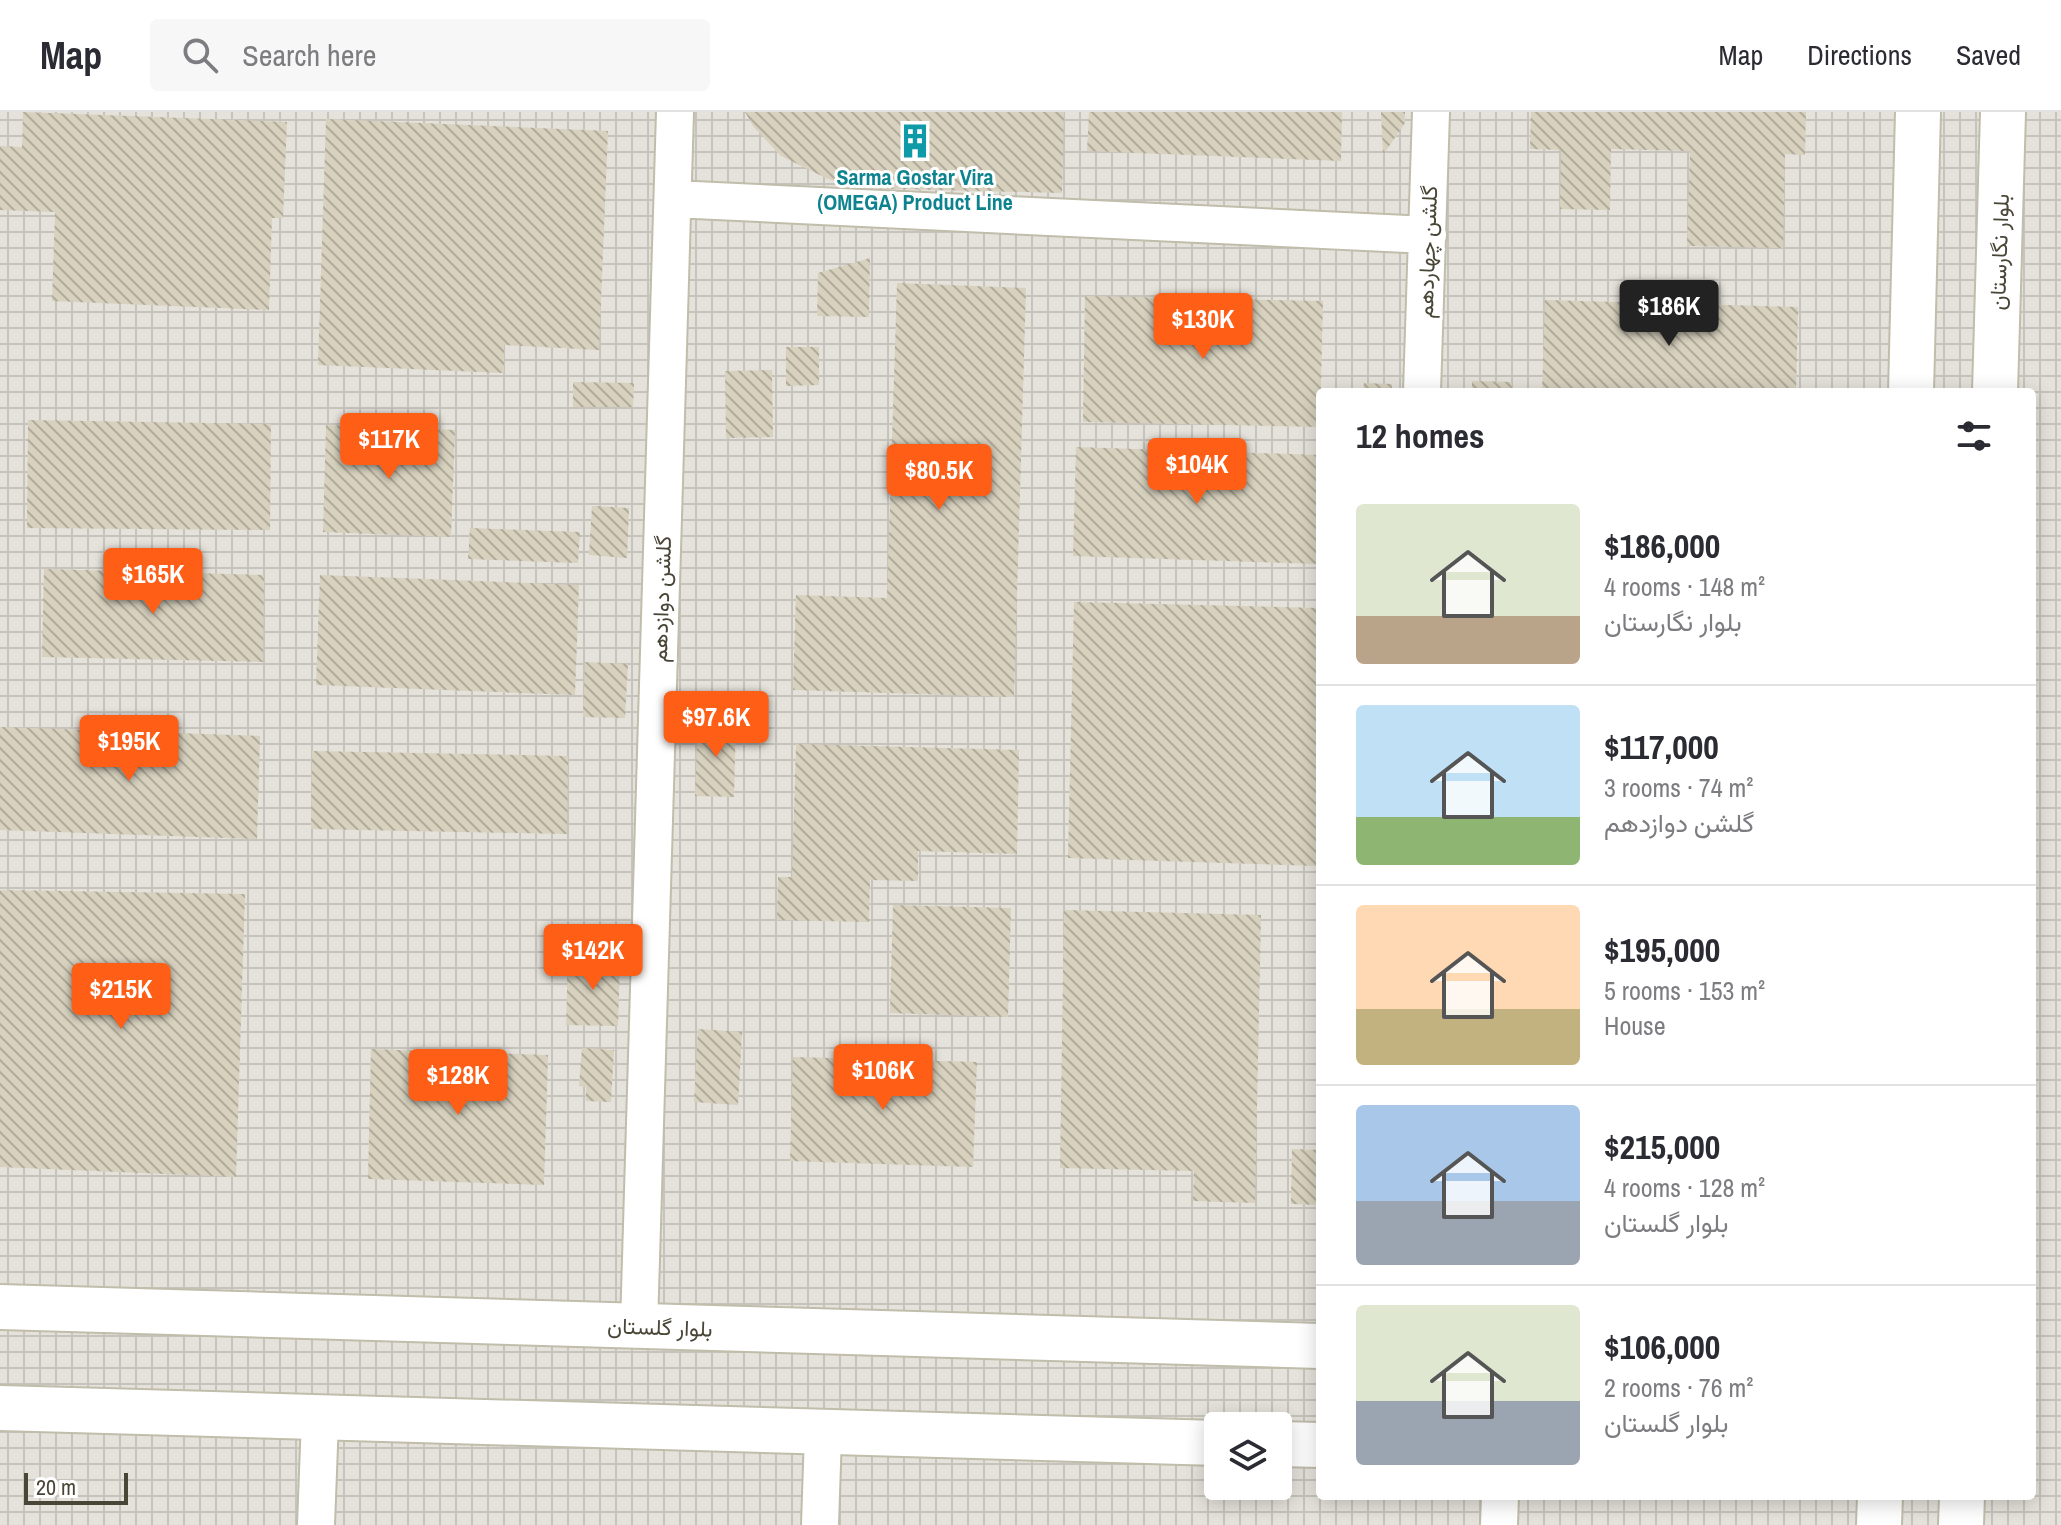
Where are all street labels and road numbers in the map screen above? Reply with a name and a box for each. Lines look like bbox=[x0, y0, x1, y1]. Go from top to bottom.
street label: گلشن چهاردهم bbox=[1410, 185, 1444, 319]
street label: بلوار نگارستان bbox=[1982, 193, 2016, 311]
street label: گلشن دوازدهم bbox=[644, 535, 678, 663]
street label: بلوار گلستان bbox=[607, 1310, 713, 1344]

